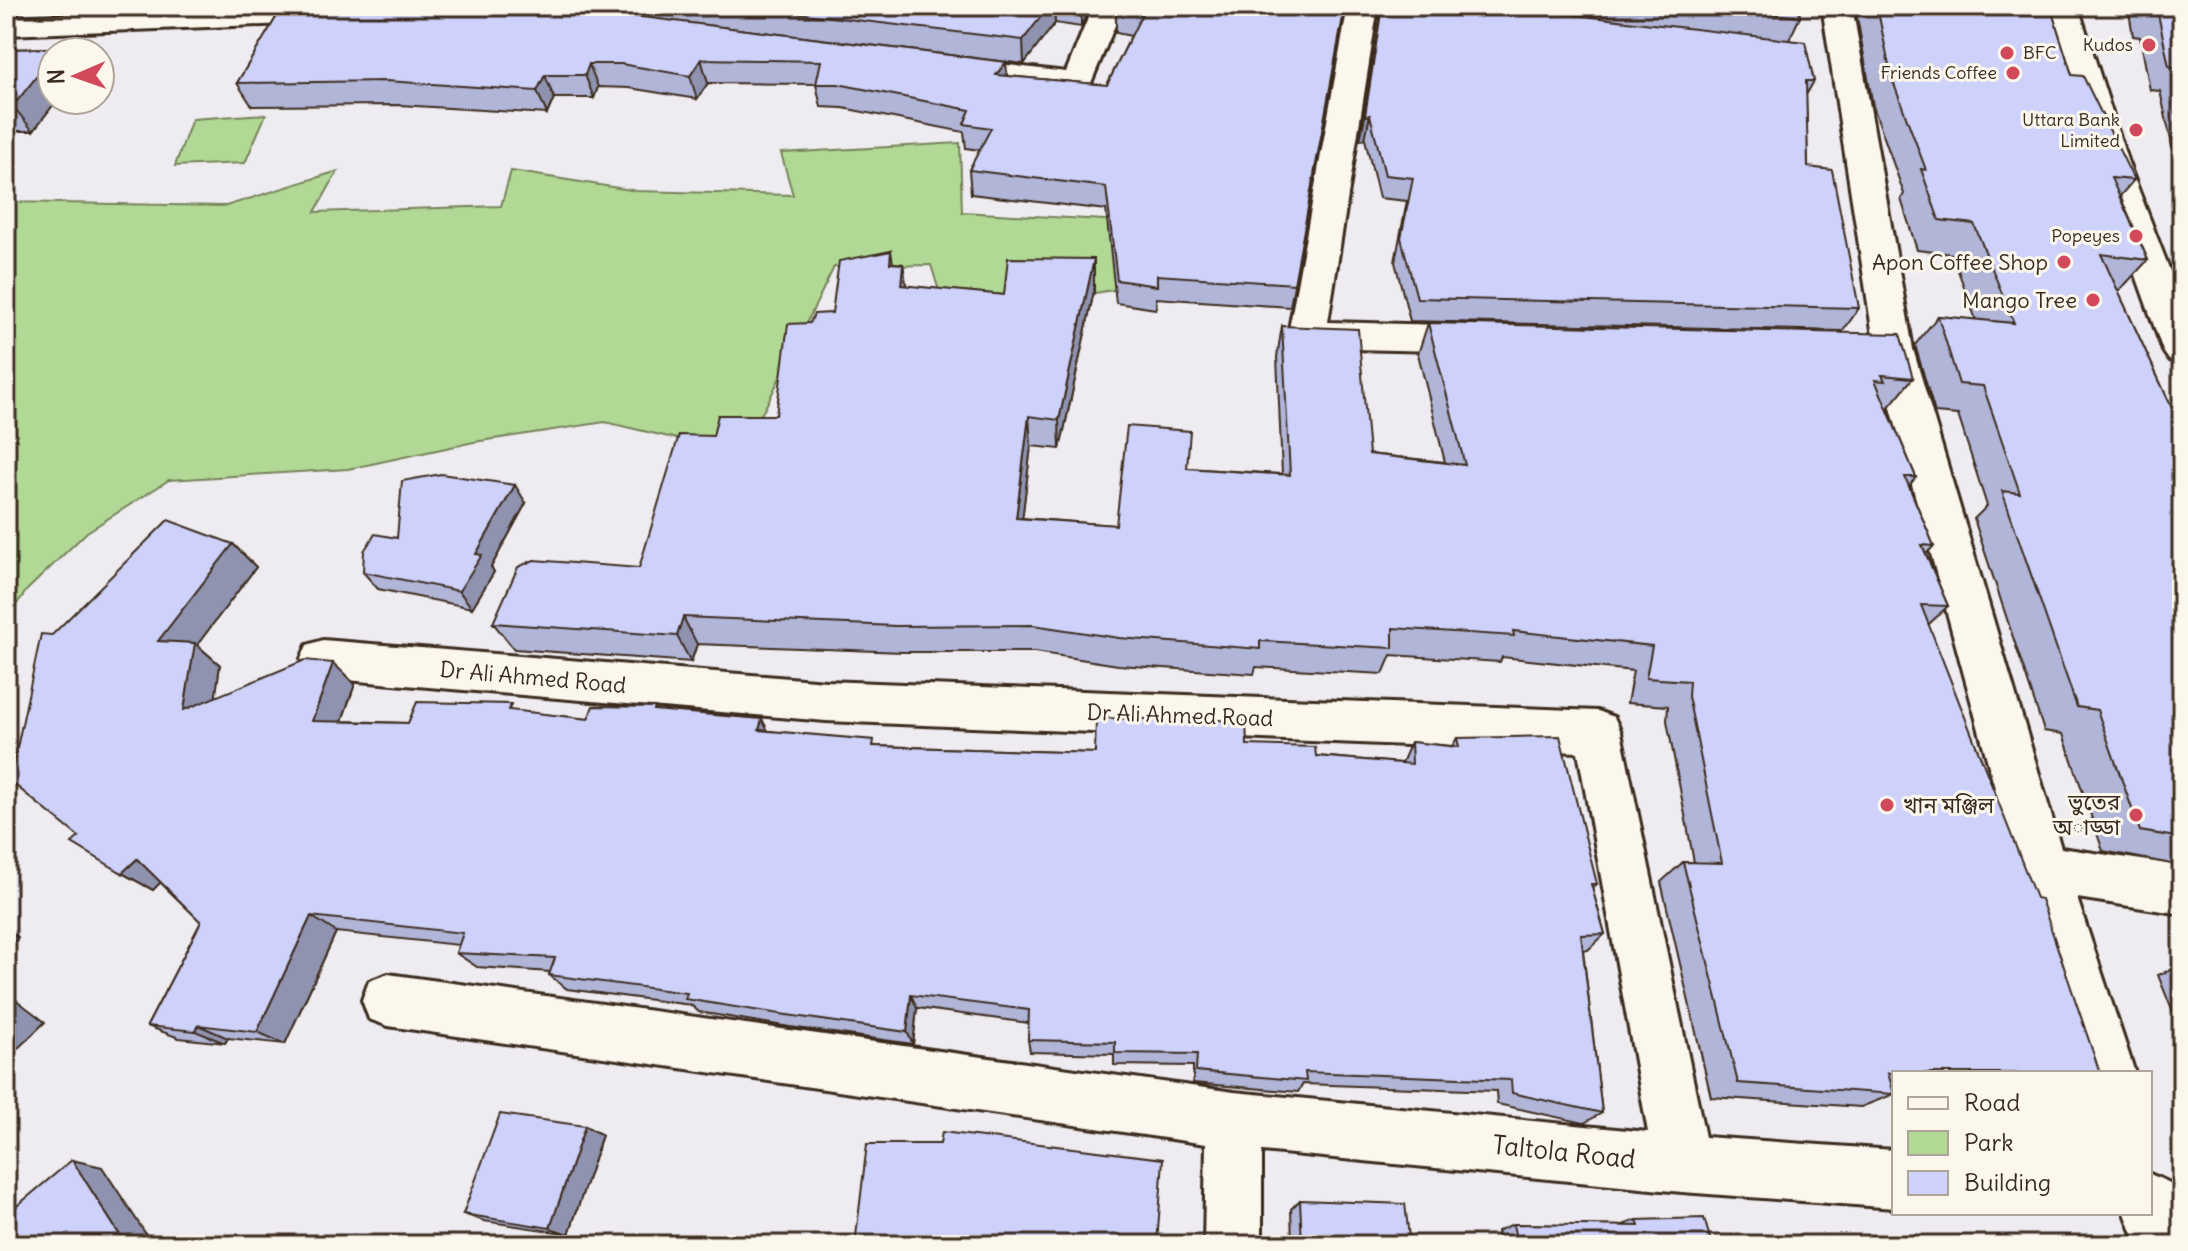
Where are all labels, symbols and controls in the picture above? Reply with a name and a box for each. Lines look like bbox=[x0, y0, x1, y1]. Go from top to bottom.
place label: Kudos bbox=[2083, 33, 2133, 56]
north arrow bbox=[36, 36, 116, 116]
marker: Kudos bbox=[2140, 36, 2158, 54]
place label: BFC bbox=[2023, 41, 2057, 64]
marker: BFC bbox=[1998, 44, 2016, 62]
place label: Friends Coffee bbox=[1881, 61, 1997, 84]
marker: Friends Coffee bbox=[2004, 64, 2022, 82]
text: N bbox=[42, 69, 70, 85]
place label: Uttara Bank Limited bbox=[2022, 108, 2120, 152]
marker: Uttara Bank Limited bbox=[2127, 121, 2145, 139]
place label: Popeyes bbox=[2051, 224, 2120, 247]
marker: Popeyes bbox=[2127, 227, 2145, 245]
place label: Apon Coffee Shop bbox=[1872, 248, 2048, 276]
marker: Apon Coffee Shop bbox=[2055, 253, 2073, 271]
place label: Mango Tree bbox=[1962, 286, 2077, 314]
marker: Mango Tree bbox=[2084, 291, 2102, 309]
street label: Dr Ali Ahmed Road bbox=[439, 655, 627, 699]
street label: Dr Ali Ahmed Road bbox=[1086, 698, 1274, 732]
place label: ভুতের অাড্ডা bbox=[2052, 788, 2121, 841]
place label: খান মঞ্জিল bbox=[1903, 791, 1995, 819]
marker: খান মঞ্জিল bbox=[1878, 796, 1896, 814]
marker: ভুতের অাড্ডা bbox=[2127, 806, 2145, 824]
legend bbox=[1892, 1071, 2152, 1215]
text: Road bbox=[1964, 1087, 2020, 1117]
text: Park bbox=[1964, 1127, 2014, 1157]
street label: Taltola Road bbox=[1491, 1128, 1637, 1175]
text: Building bbox=[1964, 1167, 2051, 1197]

